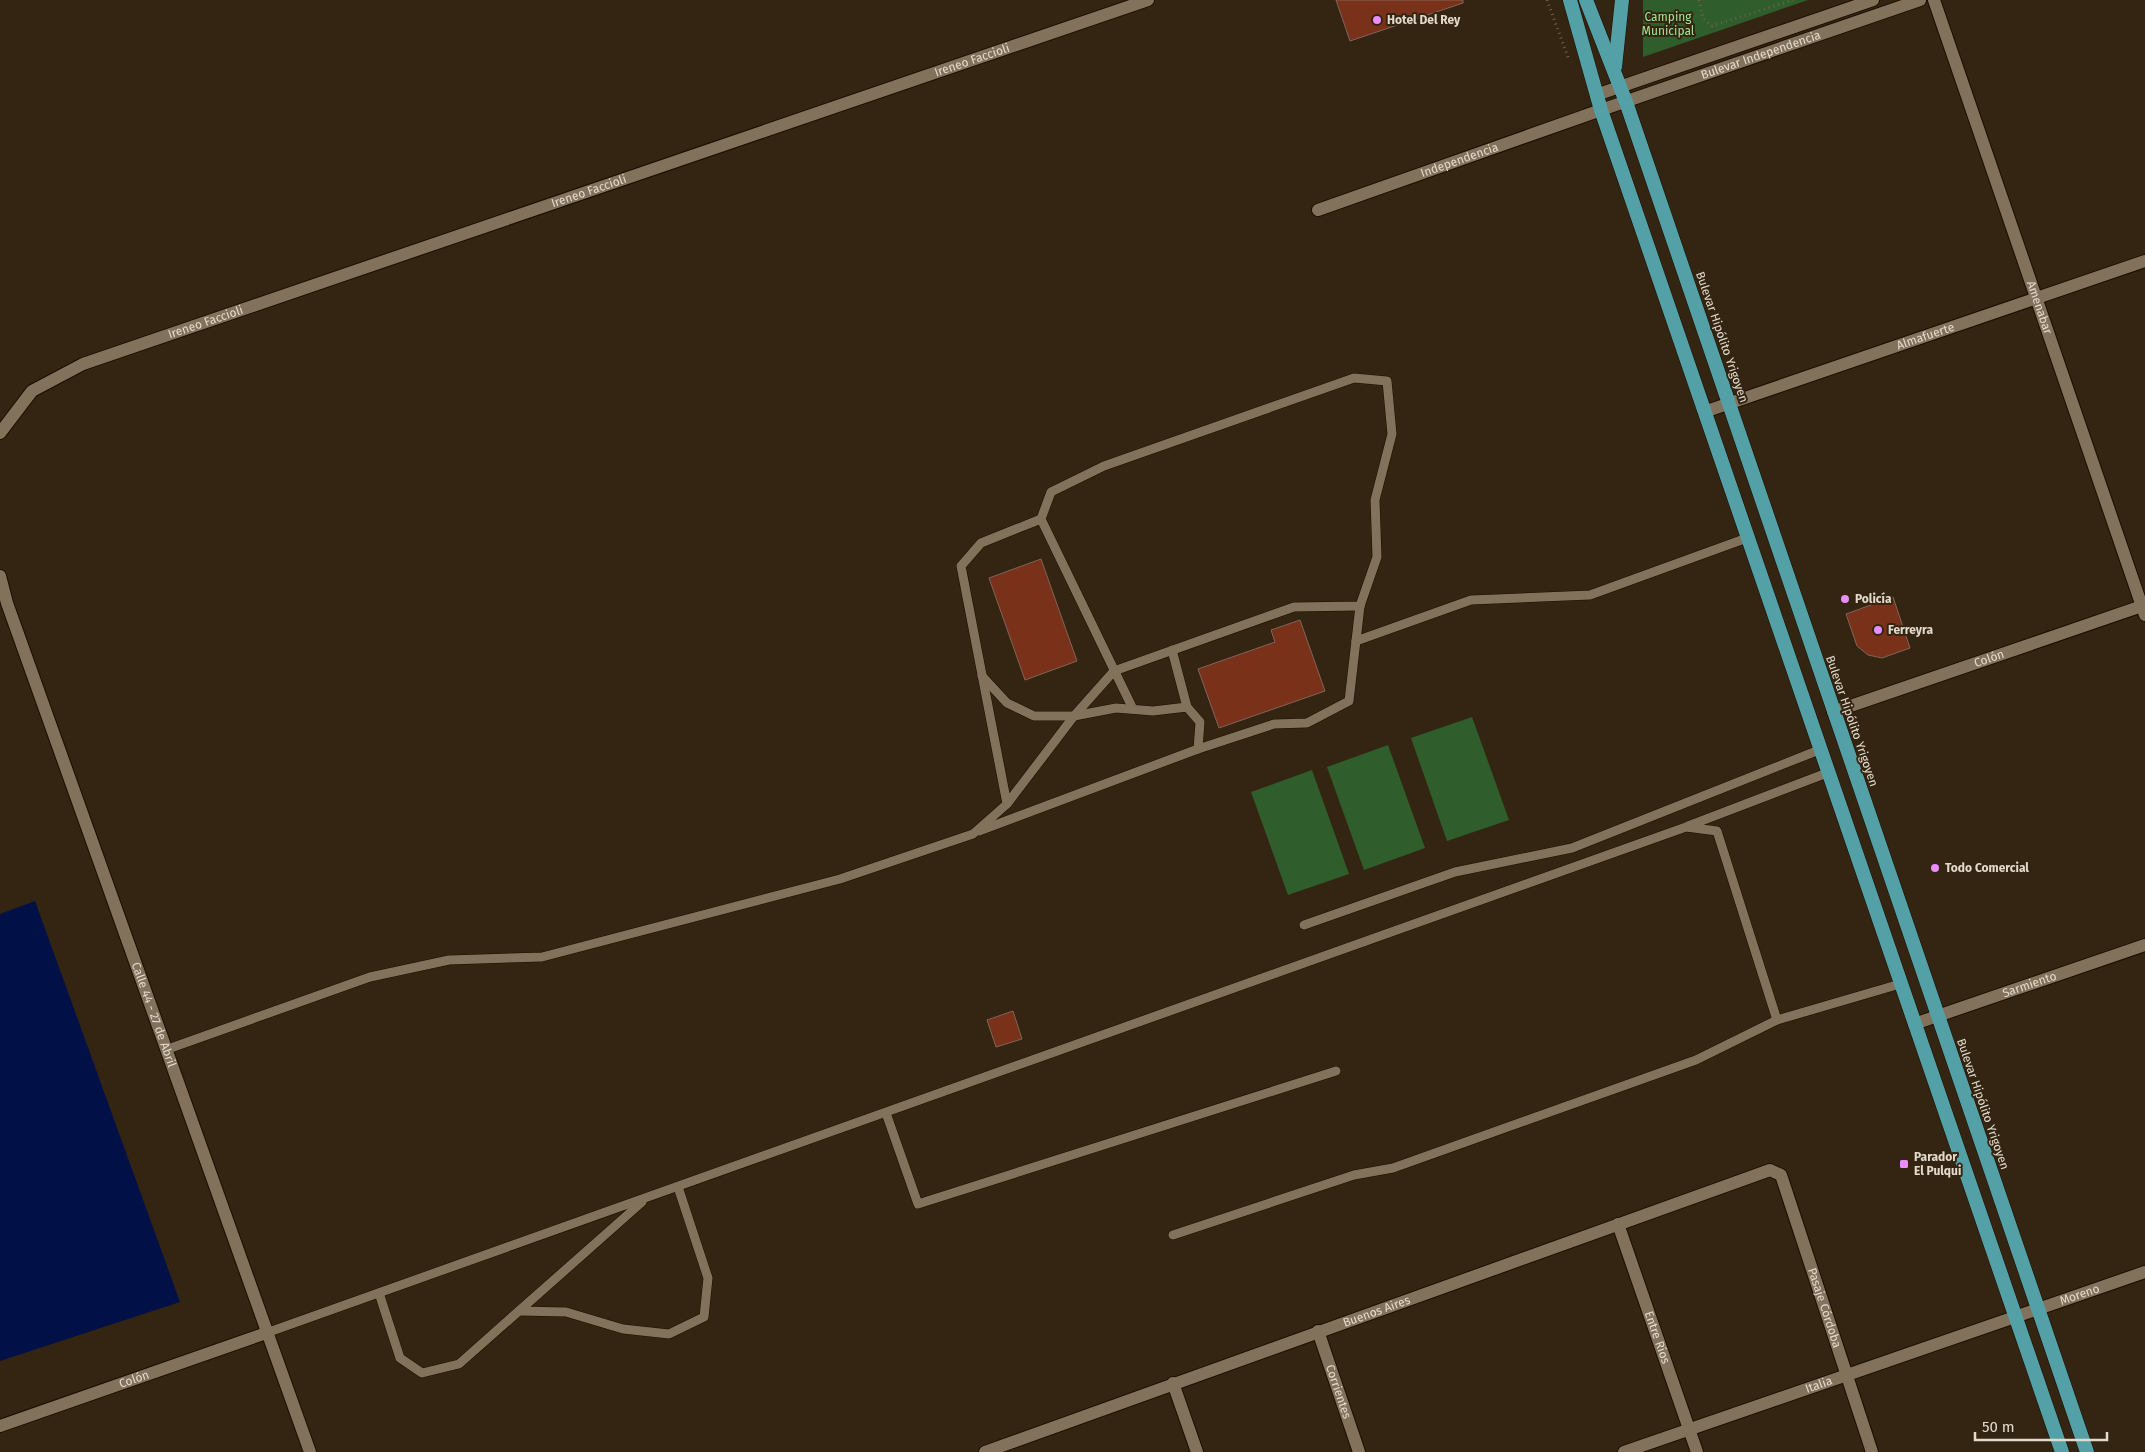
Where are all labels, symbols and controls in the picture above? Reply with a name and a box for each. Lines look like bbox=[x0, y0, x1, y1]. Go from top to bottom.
park label: Camping Municipal bbox=[1642, 10, 1695, 38]
place label: Hotel Del Rey bbox=[1387, 13, 1461, 27]
marker: Hotel Del Rey bbox=[1371, 14, 1383, 26]
street label: Bulevar Independencia bbox=[1699, 28, 1823, 82]
street label: Ireneo Faccioli bbox=[933, 41, 1011, 79]
street label: Independencia bbox=[1419, 140, 1500, 180]
street label: Ireneo Faccioli bbox=[549, 172, 628, 210]
street label: Bulevar Hipólito Yrigoyen bbox=[1693, 270, 1751, 404]
street label: Amenabar bbox=[2024, 279, 2055, 336]
street label: Ireneo Faccioli bbox=[166, 303, 245, 341]
street label: Almafuerte bbox=[1895, 320, 1956, 353]
place label: Policía bbox=[1855, 592, 1892, 606]
marker: Policía bbox=[1839, 593, 1851, 605]
place label: Ferreyra bbox=[1888, 623, 1933, 637]
marker: Ferreyra bbox=[1872, 624, 1884, 636]
street label: Colón bbox=[1972, 647, 2006, 670]
street label: Bulevar Hipólito Yrigoyen bbox=[1823, 654, 1881, 788]
place label: Todo Comercial bbox=[1945, 861, 2029, 875]
marker: Todo Comercial bbox=[1929, 862, 1941, 874]
street label: Calle 44 - 27 de Abril bbox=[129, 960, 179, 1070]
street label: Sarmiento bbox=[2001, 969, 2058, 1000]
street label: Bulevar Hipólito Yrigoyen bbox=[1954, 1037, 2012, 1171]
place label: Parador El Pulqui bbox=[1914, 1150, 1961, 1178]
marker: Parador El Pulqui bbox=[1898, 1158, 1910, 1170]
street label: Pasaje Córdoba bbox=[1805, 1266, 1844, 1350]
street label: Moreno bbox=[2058, 1281, 2101, 1308]
street label: Buenos Aires bbox=[1341, 1293, 1412, 1330]
street label: Entre Ríos bbox=[1642, 1309, 1673, 1366]
street label: Corrientes bbox=[1323, 1363, 1354, 1421]
street label: Colón bbox=[117, 1367, 151, 1391]
street label: Italia bbox=[1803, 1374, 1834, 1396]
scale bar bbox=[1975, 1410, 2108, 1442]
text: 50 m bbox=[1982, 1418, 2015, 1436]

